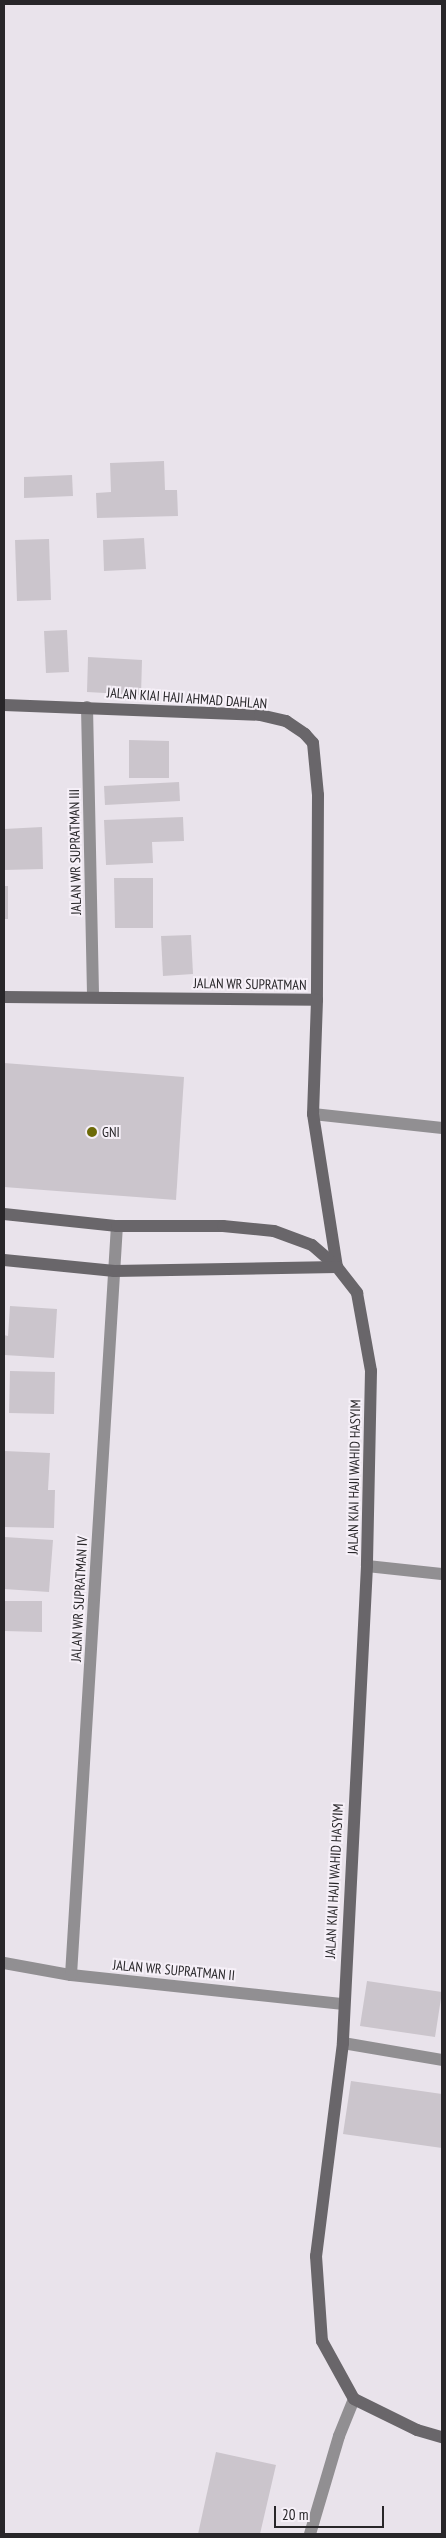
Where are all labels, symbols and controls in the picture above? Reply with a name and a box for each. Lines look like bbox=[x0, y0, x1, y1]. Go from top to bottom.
street label: JALAN KIAI HAJI AHMAD DAHLAN bbox=[106, 684, 268, 712]
street label: JALAN WR SUPRATMAN III bbox=[66, 789, 84, 915]
street label: JALAN WR SUPRATMAN bbox=[193, 975, 307, 993]
place label: GNI bbox=[102, 1124, 120, 1140]
marker: GNI bbox=[86, 1126, 98, 1138]
street label: JALAN KIAI HAJI WAHID HASYIM bbox=[344, 1399, 364, 1555]
street label: JALAN WR SUPRATMAN IV bbox=[67, 1536, 91, 1662]
street label: JALAN KIAI HAJI WAHID HASYIM bbox=[322, 1803, 346, 1959]
street label: JALAN WR SUPRATMAN II bbox=[112, 1956, 236, 1984]
scale bar bbox=[276, 2496, 386, 2528]
text: 20 m bbox=[282, 2505, 308, 2524]

